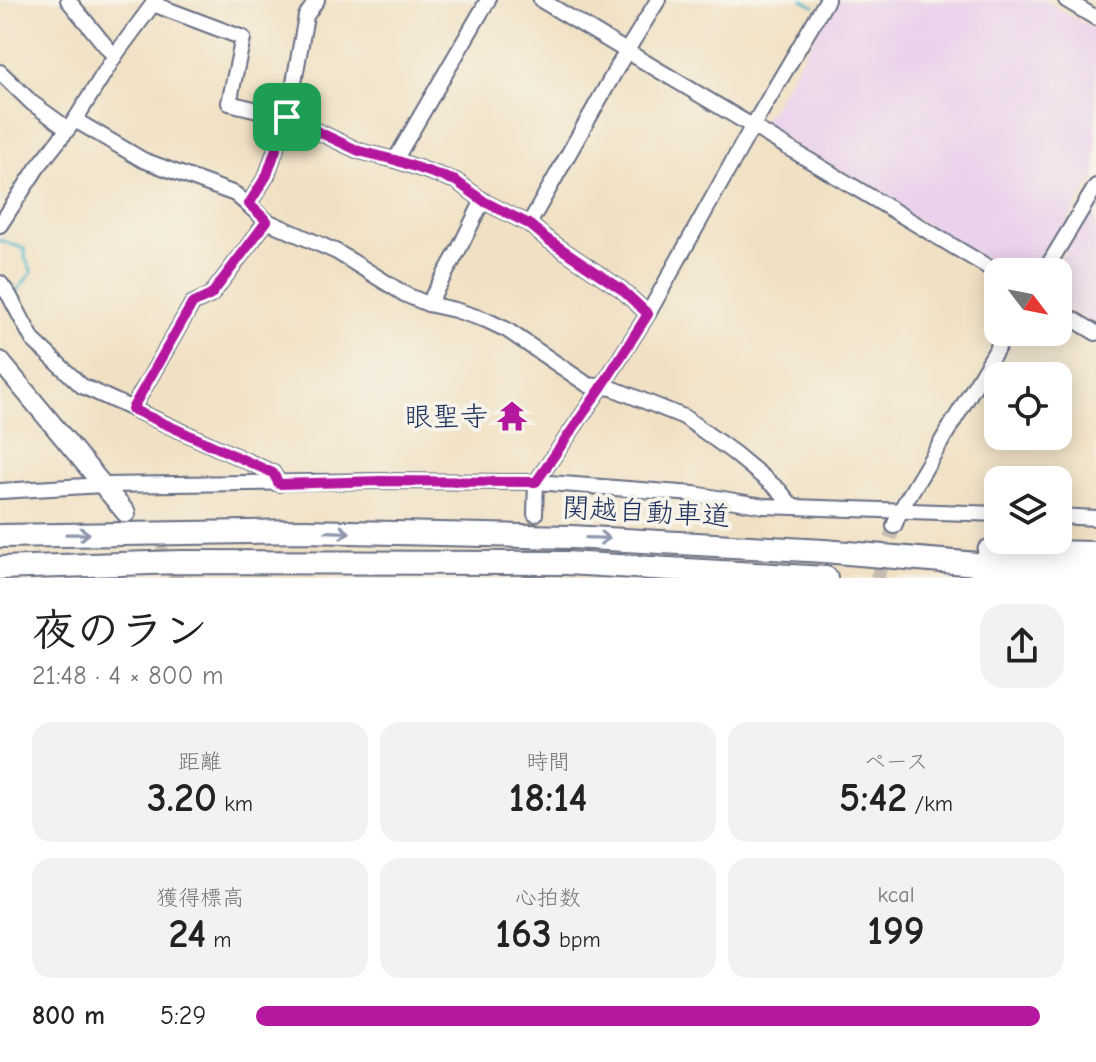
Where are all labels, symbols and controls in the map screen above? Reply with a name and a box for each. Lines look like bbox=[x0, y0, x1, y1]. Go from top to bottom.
pin bbox=[253, 83, 321, 151]
icon: arrive bbox=[265, 95, 309, 139]
north arrow bbox=[984, 258, 1072, 346]
map controls bbox=[984, 258, 1072, 554]
button: locate bbox=[984, 362, 1072, 450]
temple icon: 眼聖寺 bbox=[495, 399, 529, 433]
place label: 眼聖寺 bbox=[404, 401, 488, 433]
button: layers bbox=[984, 466, 1072, 554]
street label: 関越自動車道 bbox=[561, 492, 731, 532]
one-way arrow bbox=[324, 524, 351, 539]
one-way arrow bbox=[64, 527, 91, 542]
one-way arrow bbox=[584, 531, 611, 546]
button: share bbox=[980, 604, 1064, 688]
text: 夜のラン bbox=[32, 605, 208, 656]
text: 21:48 · 4 × 800 m bbox=[32, 661, 224, 691]
text: 距離 bbox=[178, 749, 222, 775]
text: 時間 bbox=[526, 749, 570, 775]
text: ペース bbox=[864, 749, 928, 775]
text: 3.20 bbox=[147, 775, 217, 821]
text: 18:14 bbox=[509, 775, 587, 821]
text: 5:42 bbox=[839, 775, 907, 821]
text: km bbox=[217, 791, 253, 817]
text: /km bbox=[907, 791, 953, 817]
text: kcal bbox=[878, 882, 914, 908]
text: 獲得標高 bbox=[156, 885, 244, 911]
text: 心拍数 bbox=[515, 885, 581, 911]
text: 199 bbox=[867, 908, 925, 954]
text: 24 bbox=[168, 911, 206, 957]
text: 163 bbox=[495, 911, 552, 957]
text: m bbox=[206, 927, 232, 953]
text: bpm bbox=[552, 927, 601, 953]
text: 800 m bbox=[32, 1001, 105, 1031]
text: 5:29 bbox=[160, 1001, 206, 1031]

